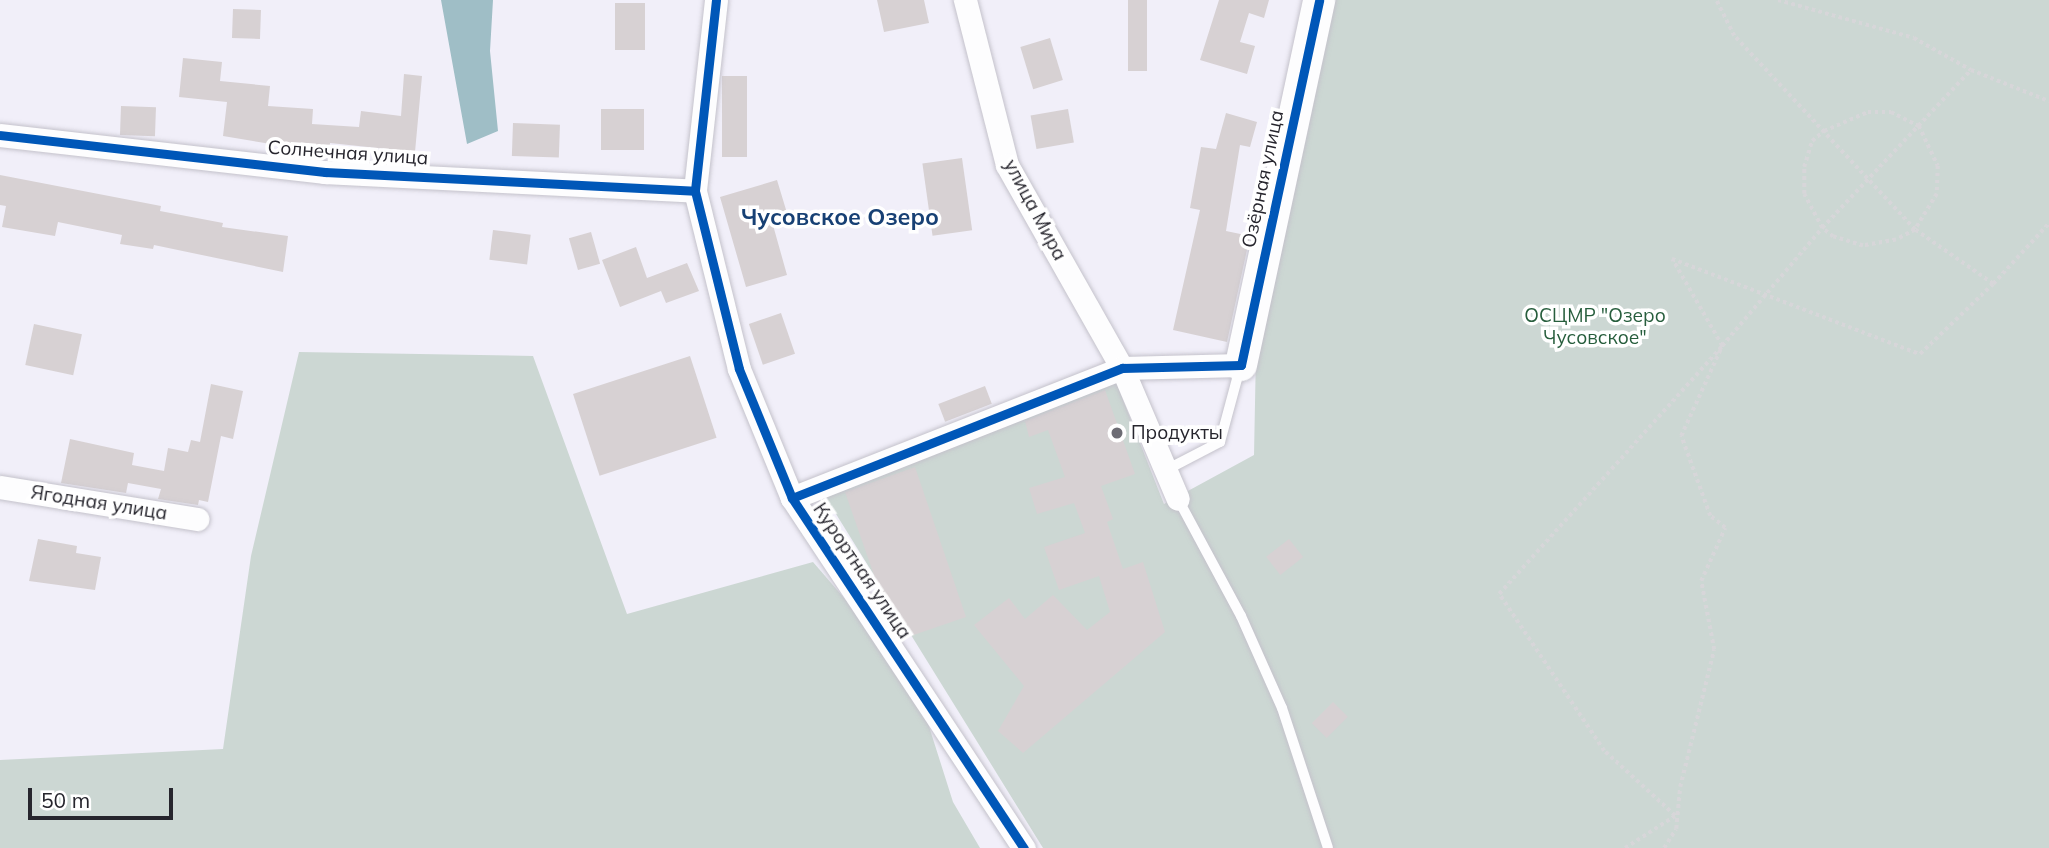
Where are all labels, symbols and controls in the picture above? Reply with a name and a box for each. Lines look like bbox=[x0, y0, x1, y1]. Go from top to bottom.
street label: Озёрная улица bbox=[1237, 108, 1289, 250]
street label: Солнечная улица bbox=[267, 136, 429, 170]
street label: улица Мира bbox=[999, 156, 1071, 264]
district label: Чусовское Озеро bbox=[741, 203, 939, 231]
park label: ОСЦМР "Озеро Чусовское" bbox=[1524, 305, 1666, 349]
place label: Продукты bbox=[1131, 422, 1223, 444]
marker: Продукты bbox=[1109, 425, 1125, 441]
street label: Ягодная улица bbox=[29, 481, 169, 525]
street label: Курортная улица bbox=[808, 499, 916, 643]
scale bar bbox=[32, 774, 177, 818]
text: 50 m bbox=[41, 787, 90, 813]

